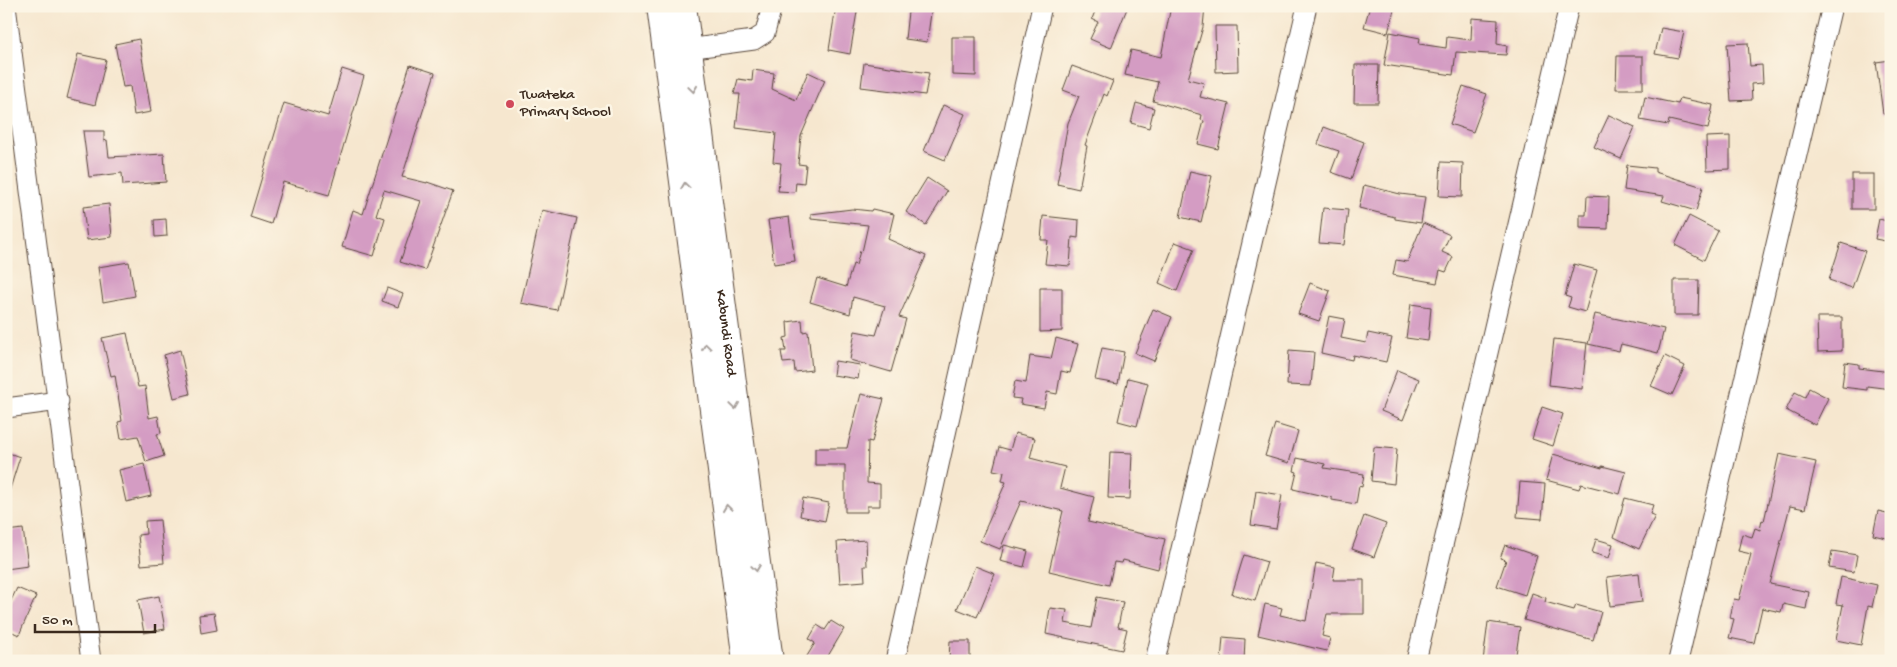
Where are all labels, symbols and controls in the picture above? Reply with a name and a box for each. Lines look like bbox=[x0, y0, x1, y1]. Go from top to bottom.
place label: Twateka Primary School bbox=[519, 86, 611, 121]
one-way arrow bbox=[687, 86, 698, 94]
marker: Twateka Primary School bbox=[504, 98, 516, 110]
one-way arrow bbox=[680, 182, 691, 190]
street label: Kabundi Road bbox=[711, 289, 740, 379]
one-way arrow bbox=[701, 343, 712, 351]
one-way arrow bbox=[729, 403, 740, 411]
one-way arrow bbox=[722, 504, 733, 512]
one-way arrow bbox=[751, 563, 761, 572]
scale bar bbox=[35, 602, 155, 634]
text: 50 m bbox=[42, 612, 73, 630]

